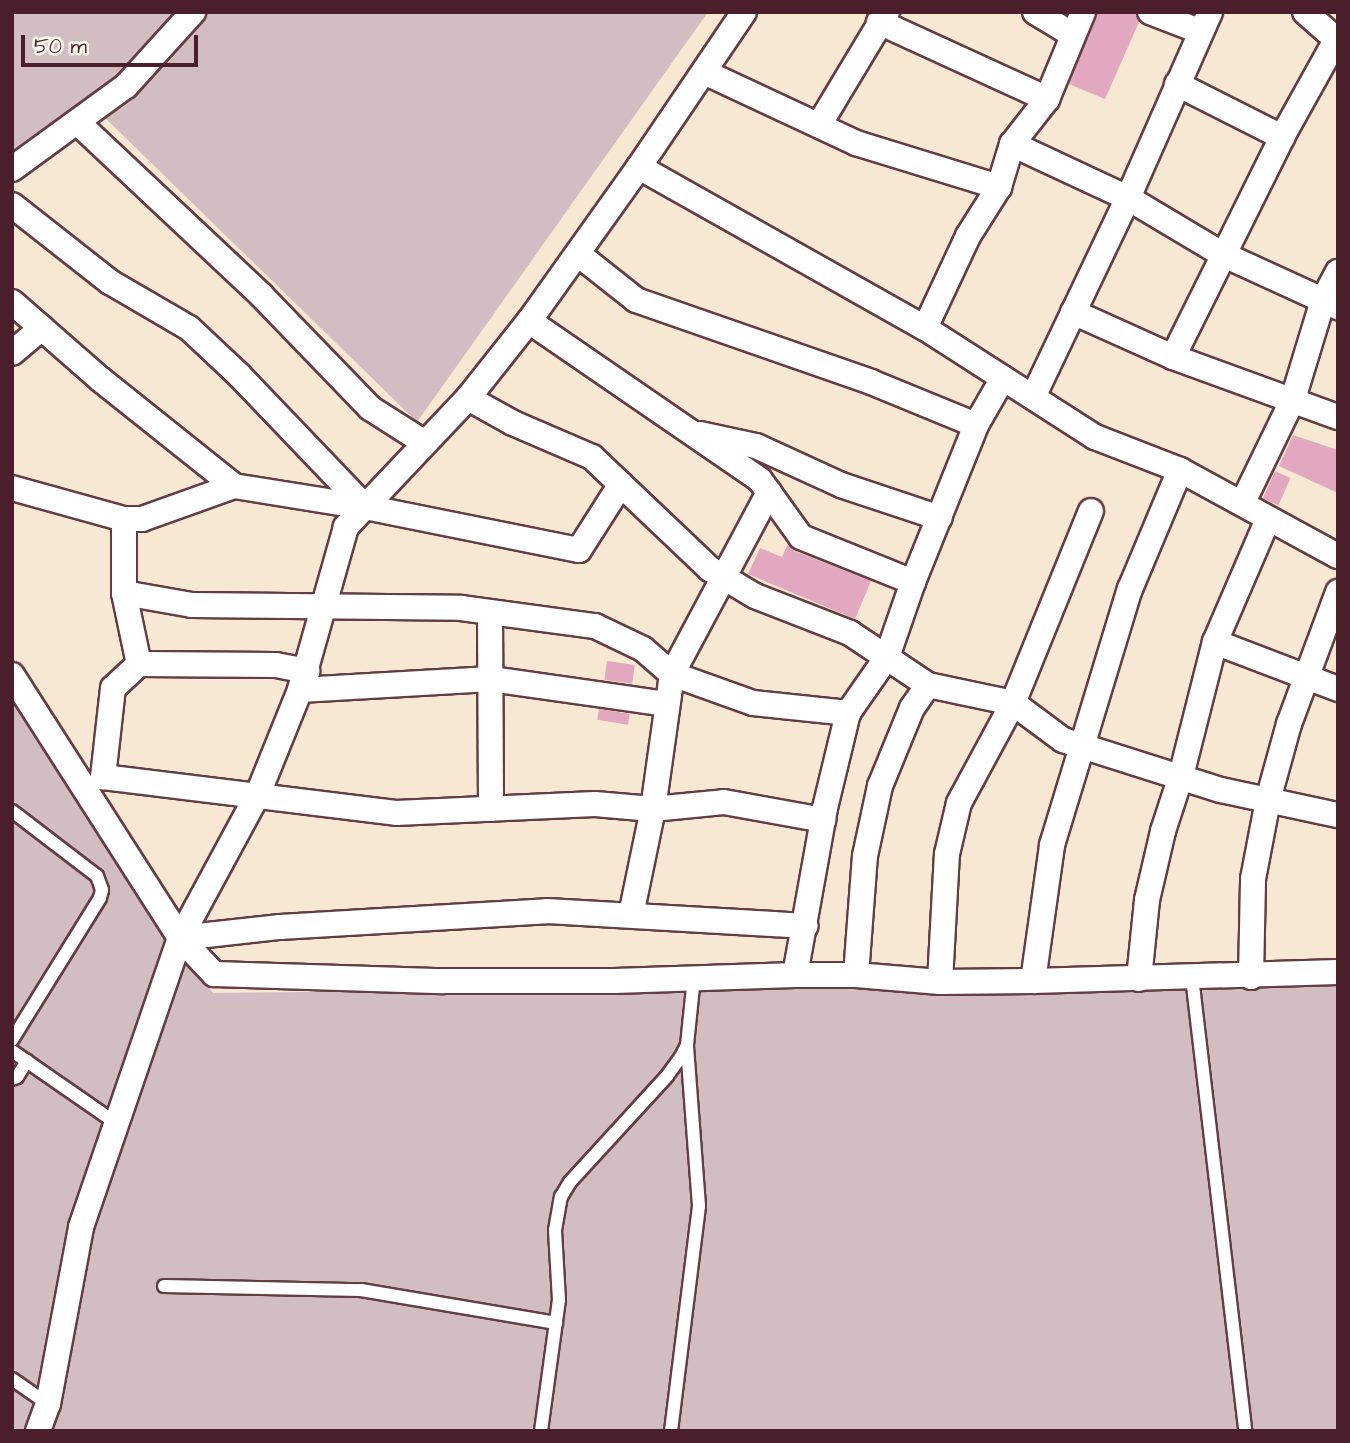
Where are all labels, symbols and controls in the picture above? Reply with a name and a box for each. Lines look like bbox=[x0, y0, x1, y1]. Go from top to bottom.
scale bar bbox=[24, 21, 201, 65]
text: 50 m bbox=[34, 32, 87, 61]

